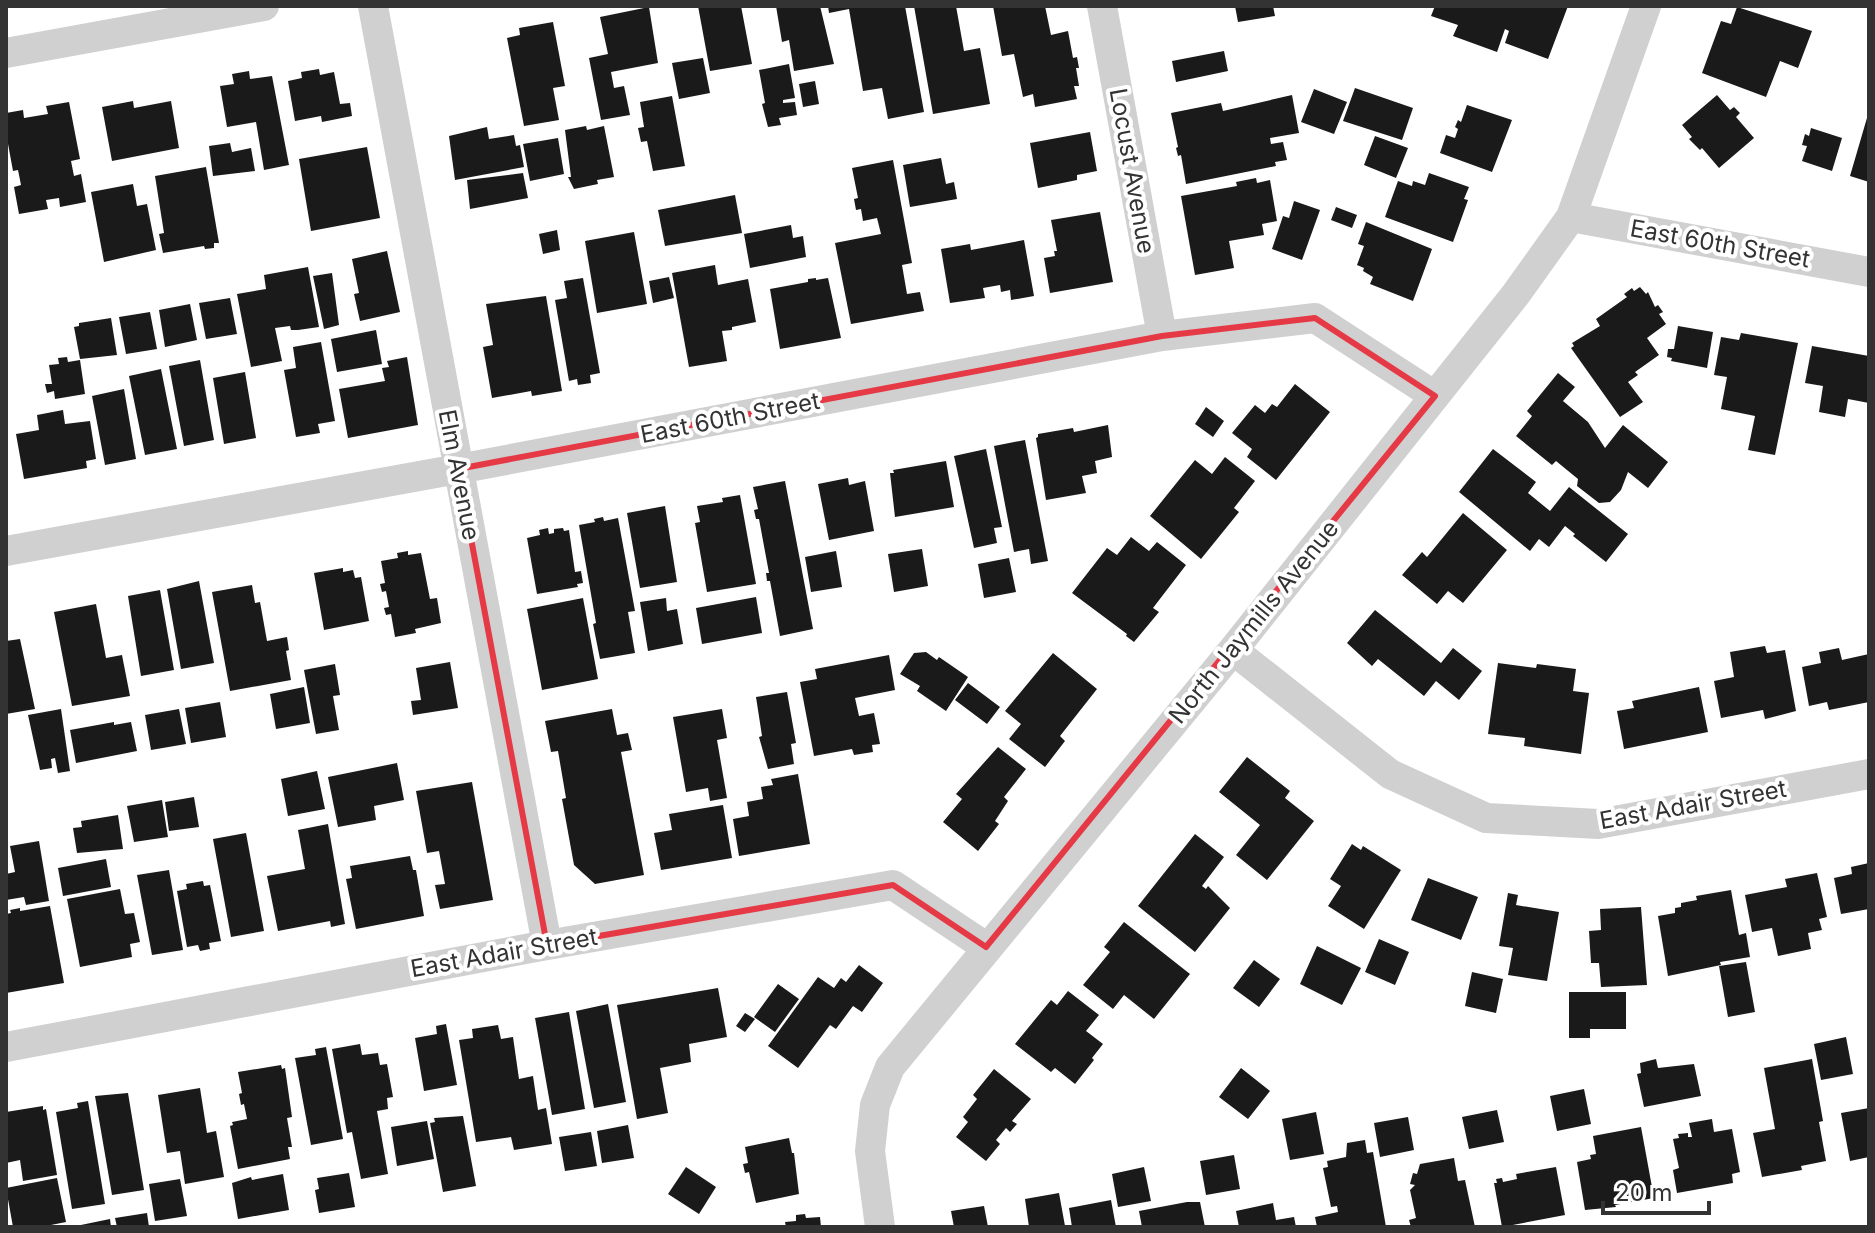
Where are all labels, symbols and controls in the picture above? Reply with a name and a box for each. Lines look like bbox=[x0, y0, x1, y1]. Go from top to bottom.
street label: Locust Avenue bbox=[1104, 86, 1161, 256]
street label: East 60th Street bbox=[1628, 213, 1812, 274]
street label: East 60th Street bbox=[638, 386, 822, 449]
street label: Elm Avenue bbox=[433, 407, 486, 543]
street label: North Jaymills Avenue bbox=[1163, 514, 1345, 729]
street label: East Adair Street bbox=[1597, 774, 1789, 835]
street label: East Adair Street bbox=[408, 922, 600, 983]
scale bar bbox=[1603, 1165, 1709, 1215]
text: 20 m bbox=[1615, 1178, 1673, 1207]

